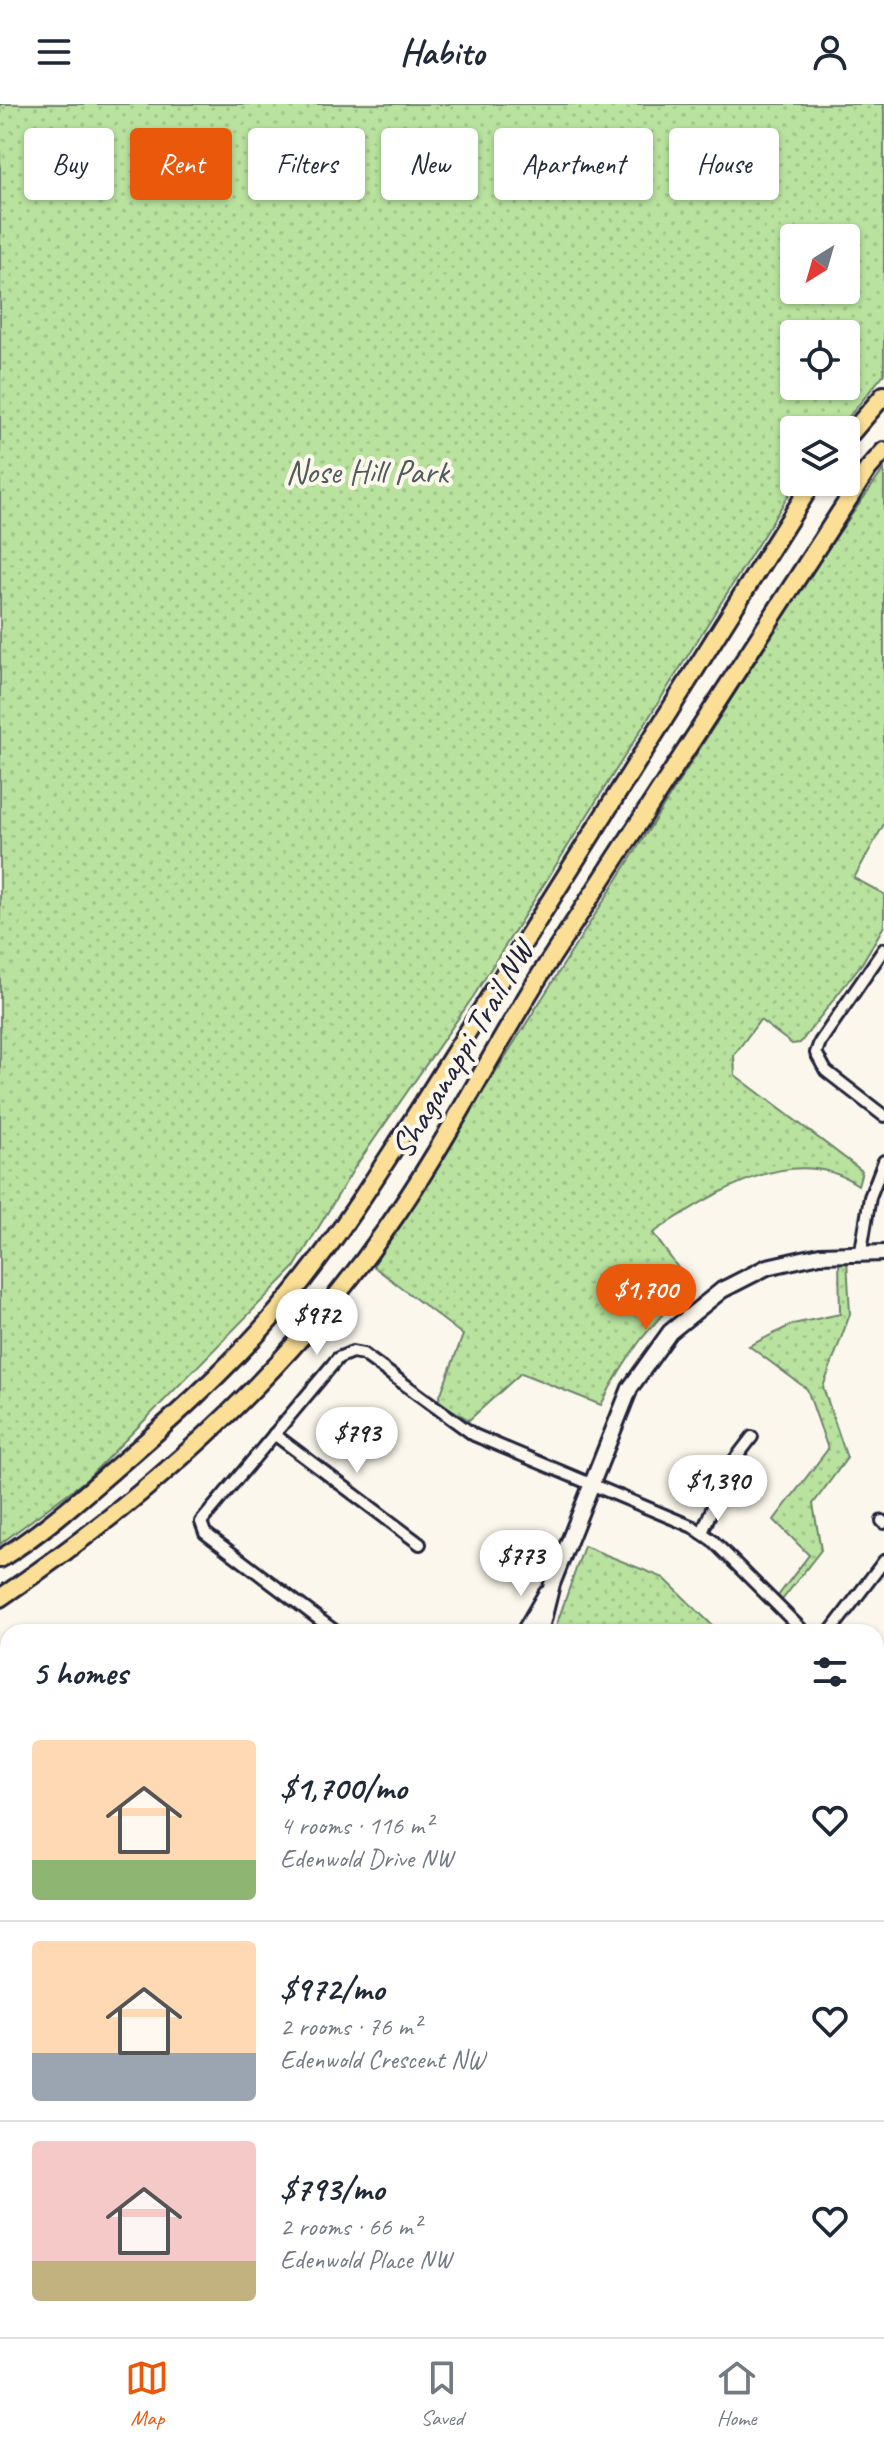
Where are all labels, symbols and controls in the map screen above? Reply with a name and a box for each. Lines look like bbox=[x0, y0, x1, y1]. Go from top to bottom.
text: Habito bbox=[400, 29, 484, 75]
icon: menu bbox=[32, 30, 76, 74]
icon: person bbox=[808, 30, 852, 74]
chip: Buy bbox=[24, 128, 114, 200]
chip: Rent bbox=[130, 128, 232, 200]
chip: Filters bbox=[248, 128, 365, 200]
chip: New bbox=[381, 128, 478, 200]
chip: Apartment bbox=[494, 128, 653, 200]
chip: House bbox=[669, 128, 779, 200]
north arrow bbox=[780, 224, 860, 304]
map controls bbox=[780, 224, 860, 496]
button: locate bbox=[780, 320, 860, 400]
button: layers bbox=[780, 416, 860, 496]
park label: Nose Hill Park bbox=[285, 450, 451, 493]
street label: Shaganappi Trail NW bbox=[380, 929, 546, 1166]
pin: $1,700 bbox=[581, 1264, 711, 1332]
text: $1,700 bbox=[614, 1273, 678, 1306]
pin: $972 bbox=[270, 1289, 364, 1357]
text: $972 bbox=[294, 1298, 340, 1331]
pin: $793 bbox=[310, 1407, 404, 1475]
text: $793 bbox=[334, 1416, 380, 1449]
pin: $1,390 bbox=[653, 1455, 783, 1523]
text: $1,390 bbox=[686, 1464, 750, 1497]
pin: $773 bbox=[474, 1530, 568, 1598]
text: $773 bbox=[498, 1539, 544, 1572]
icon: filters bbox=[808, 1650, 852, 1694]
text: 5 homes bbox=[32, 1651, 127, 1694]
text: $1,700/mo bbox=[280, 1766, 407, 1809]
icon: home bbox=[96, 1772, 192, 1868]
icon: heart bbox=[808, 1798, 852, 1842]
text: 4 rooms · 116 m² bbox=[280, 1809, 432, 1842]
text: Edenwold Drive NW bbox=[280, 1842, 453, 1875]
text: $972/mo bbox=[280, 1967, 384, 2010]
icon: home bbox=[96, 1973, 192, 2069]
icon: heart bbox=[808, 1999, 852, 2043]
text: 2 rooms · 76 m² bbox=[280, 2010, 421, 2043]
text: Edenwold Crescent NW bbox=[280, 2043, 485, 2076]
text: $793/mo bbox=[280, 2167, 384, 2210]
icon: home bbox=[96, 2173, 192, 2269]
icon: heart bbox=[808, 2199, 852, 2243]
text: 2 rooms · 66 m² bbox=[280, 2210, 421, 2243]
text: Edenwold Place NW bbox=[280, 2243, 452, 2276]
tab: Map bbox=[125, 2356, 169, 2432]
tab: Saved bbox=[420, 2356, 464, 2432]
tab: Home bbox=[715, 2356, 759, 2432]

